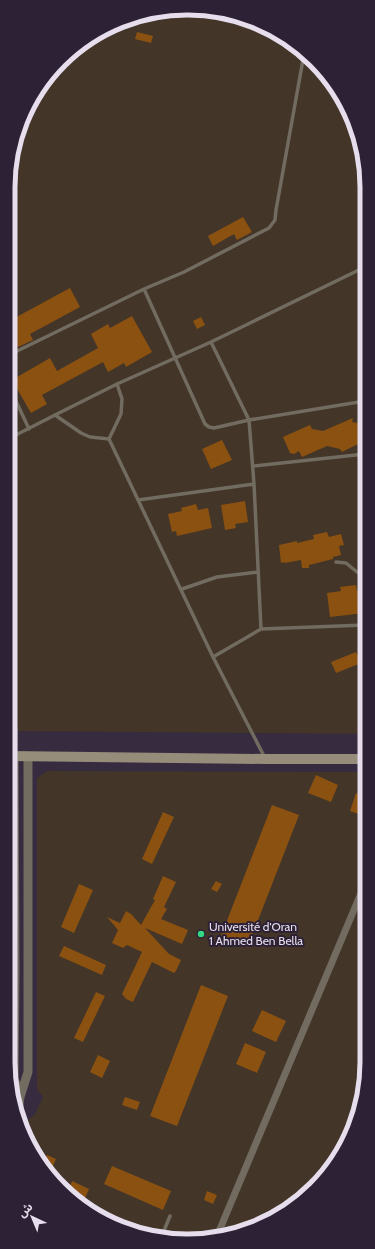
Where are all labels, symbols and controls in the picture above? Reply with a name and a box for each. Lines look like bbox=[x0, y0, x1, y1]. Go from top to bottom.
place label: Université d'Oran 1 Ahmed Ben Bella bbox=[209, 919, 303, 948]
marker: Université d'Oran 1 Ahmed Ben Bella bbox=[196, 929, 206, 939]
north arrow bbox=[12, 1197, 52, 1237]
text: ش bbox=[15, 1200, 35, 1220]

